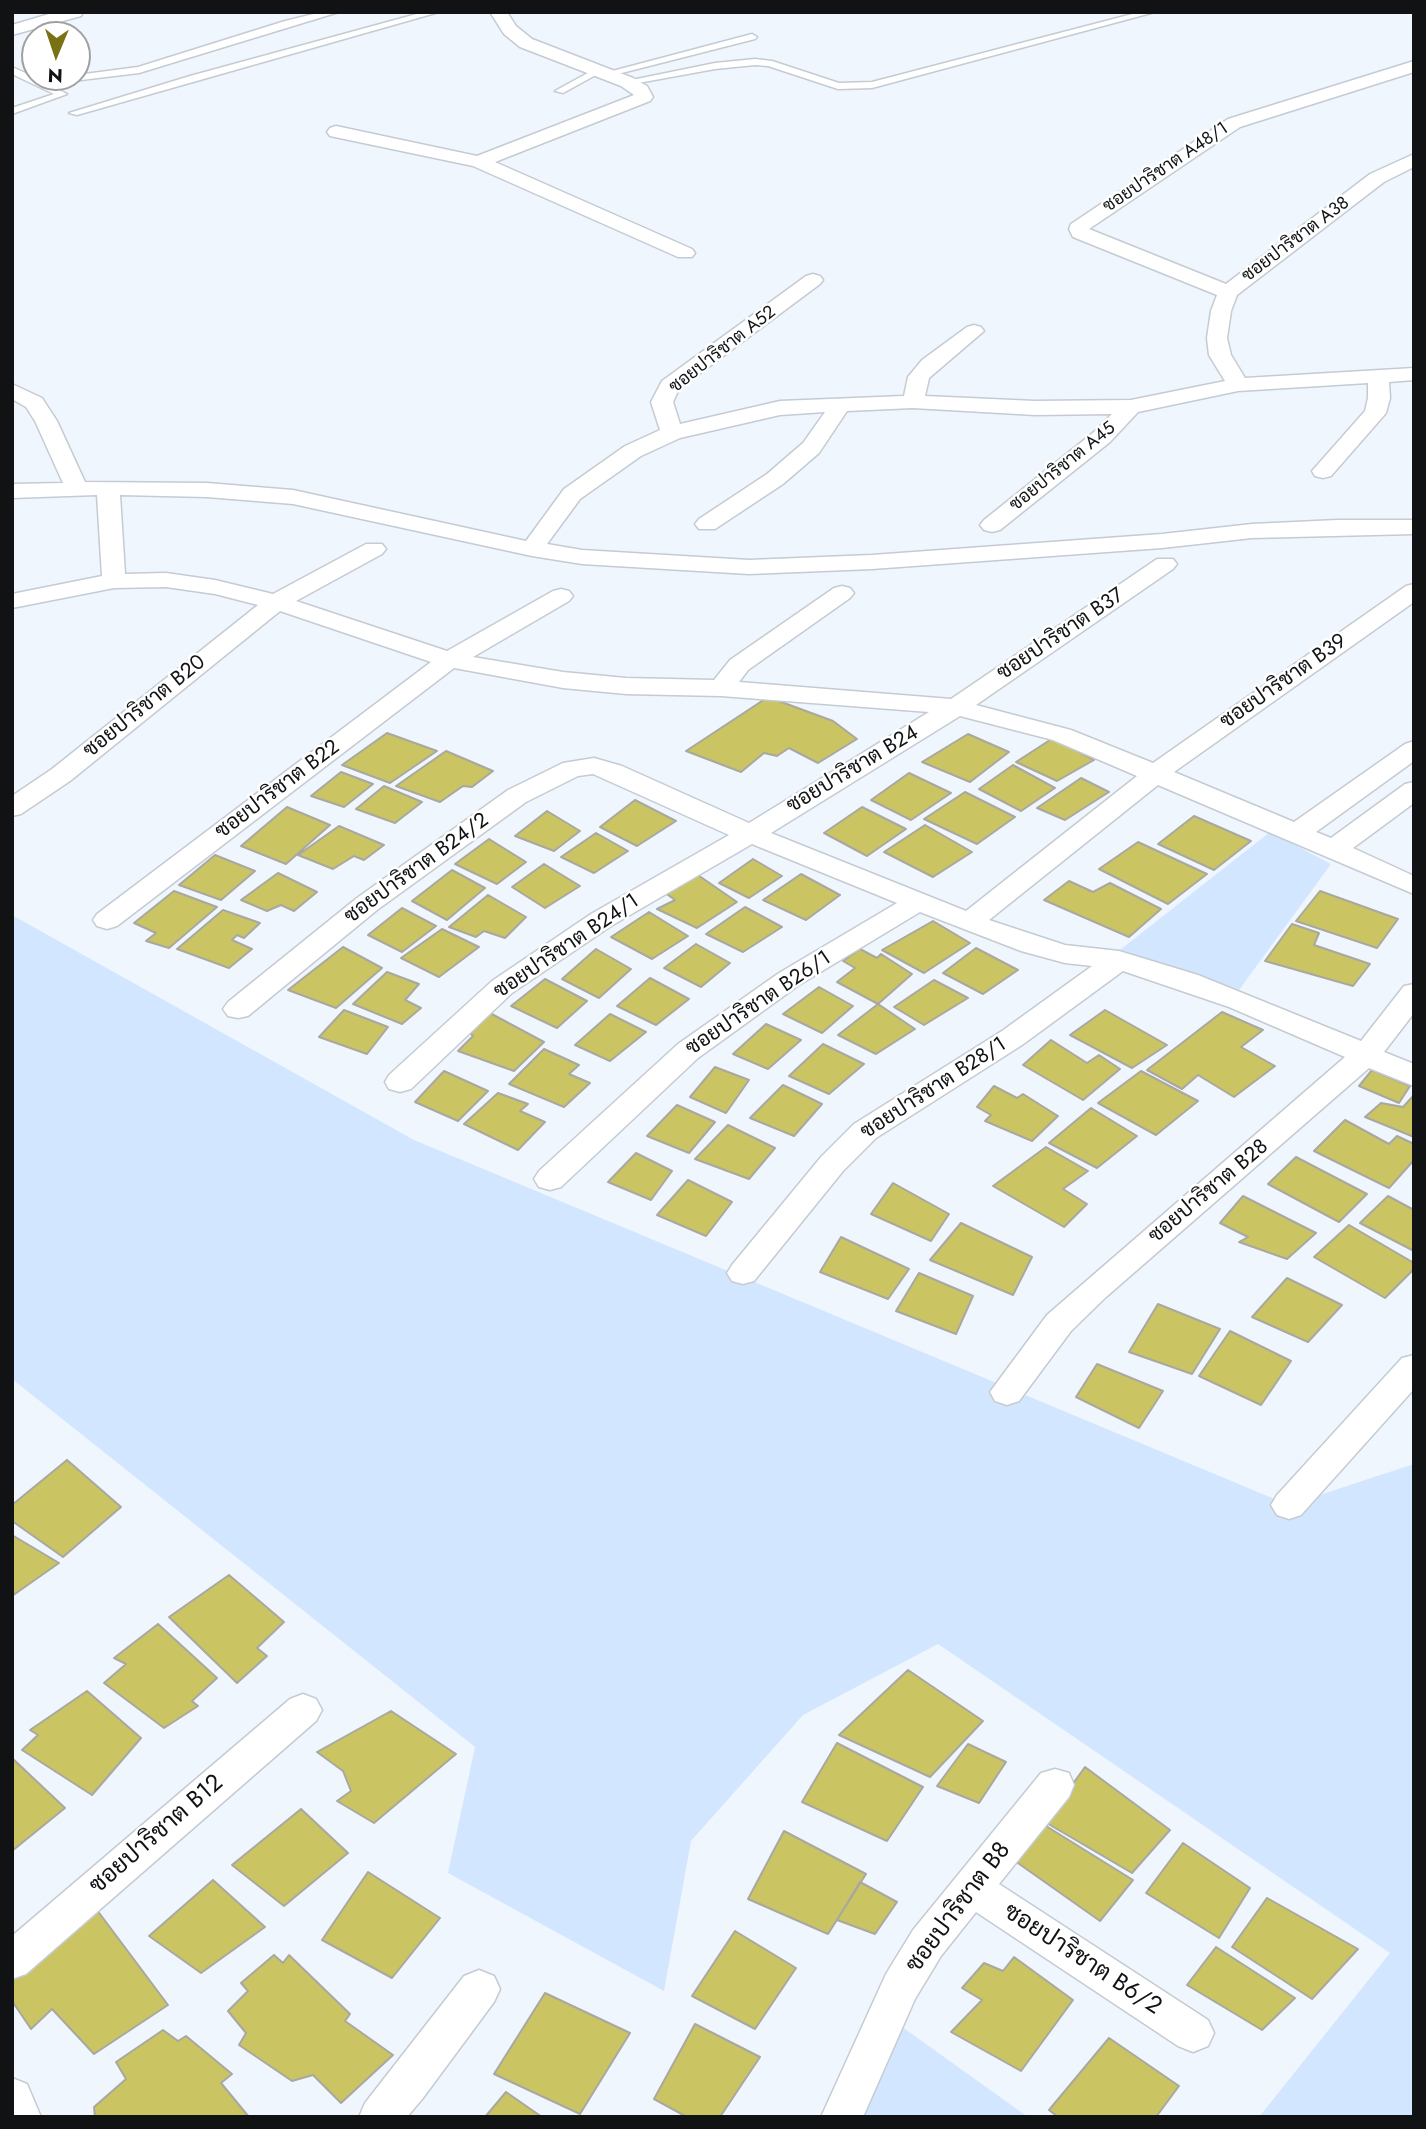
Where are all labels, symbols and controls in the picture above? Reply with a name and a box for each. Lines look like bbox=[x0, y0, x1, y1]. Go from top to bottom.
north arrow bbox=[21, 21, 91, 91]
text: N bbox=[47, 62, 63, 89]
street label: ซอยปาริชาต A48/1 bbox=[1099, 118, 1233, 218]
street label: ซอยปาริชาต A38 bbox=[1238, 193, 1354, 287]
street label: ซอยปาริชาต A52 bbox=[665, 302, 781, 398]
street label: ซอยปาริชาต A45 bbox=[1006, 418, 1120, 516]
street label: ซอยปาริชาต B37 bbox=[993, 583, 1129, 687]
street label: ซอยปาริชาต B39 bbox=[1216, 629, 1352, 735]
street label: ซอยปาริชาต B20 bbox=[79, 650, 211, 764]
street label: ซอยปาริชาต B24 bbox=[783, 721, 923, 819]
street label: ซอยปาริชาต B22 bbox=[211, 735, 345, 845]
street label: ซอยปาริชาต B24/2 bbox=[340, 808, 494, 930]
street label: ซอยปาริชาต B24/1 bbox=[490, 889, 644, 1005]
street label: ซอยปาริชาต B26/1 bbox=[682, 946, 836, 1062]
street label: ซอยปาริชาต B28/1 bbox=[857, 1033, 1011, 1145]
street label: ซอยปาริชาต B28 bbox=[1144, 1135, 1274, 1249]
street label: ซอยปาริชาต B12 bbox=[84, 1769, 230, 1901]
street label: ซอยปาริชาต B8 bbox=[901, 1837, 1017, 1979]
street label: ซอยปาริชาต B6/2 bbox=[998, 1898, 1166, 2022]

